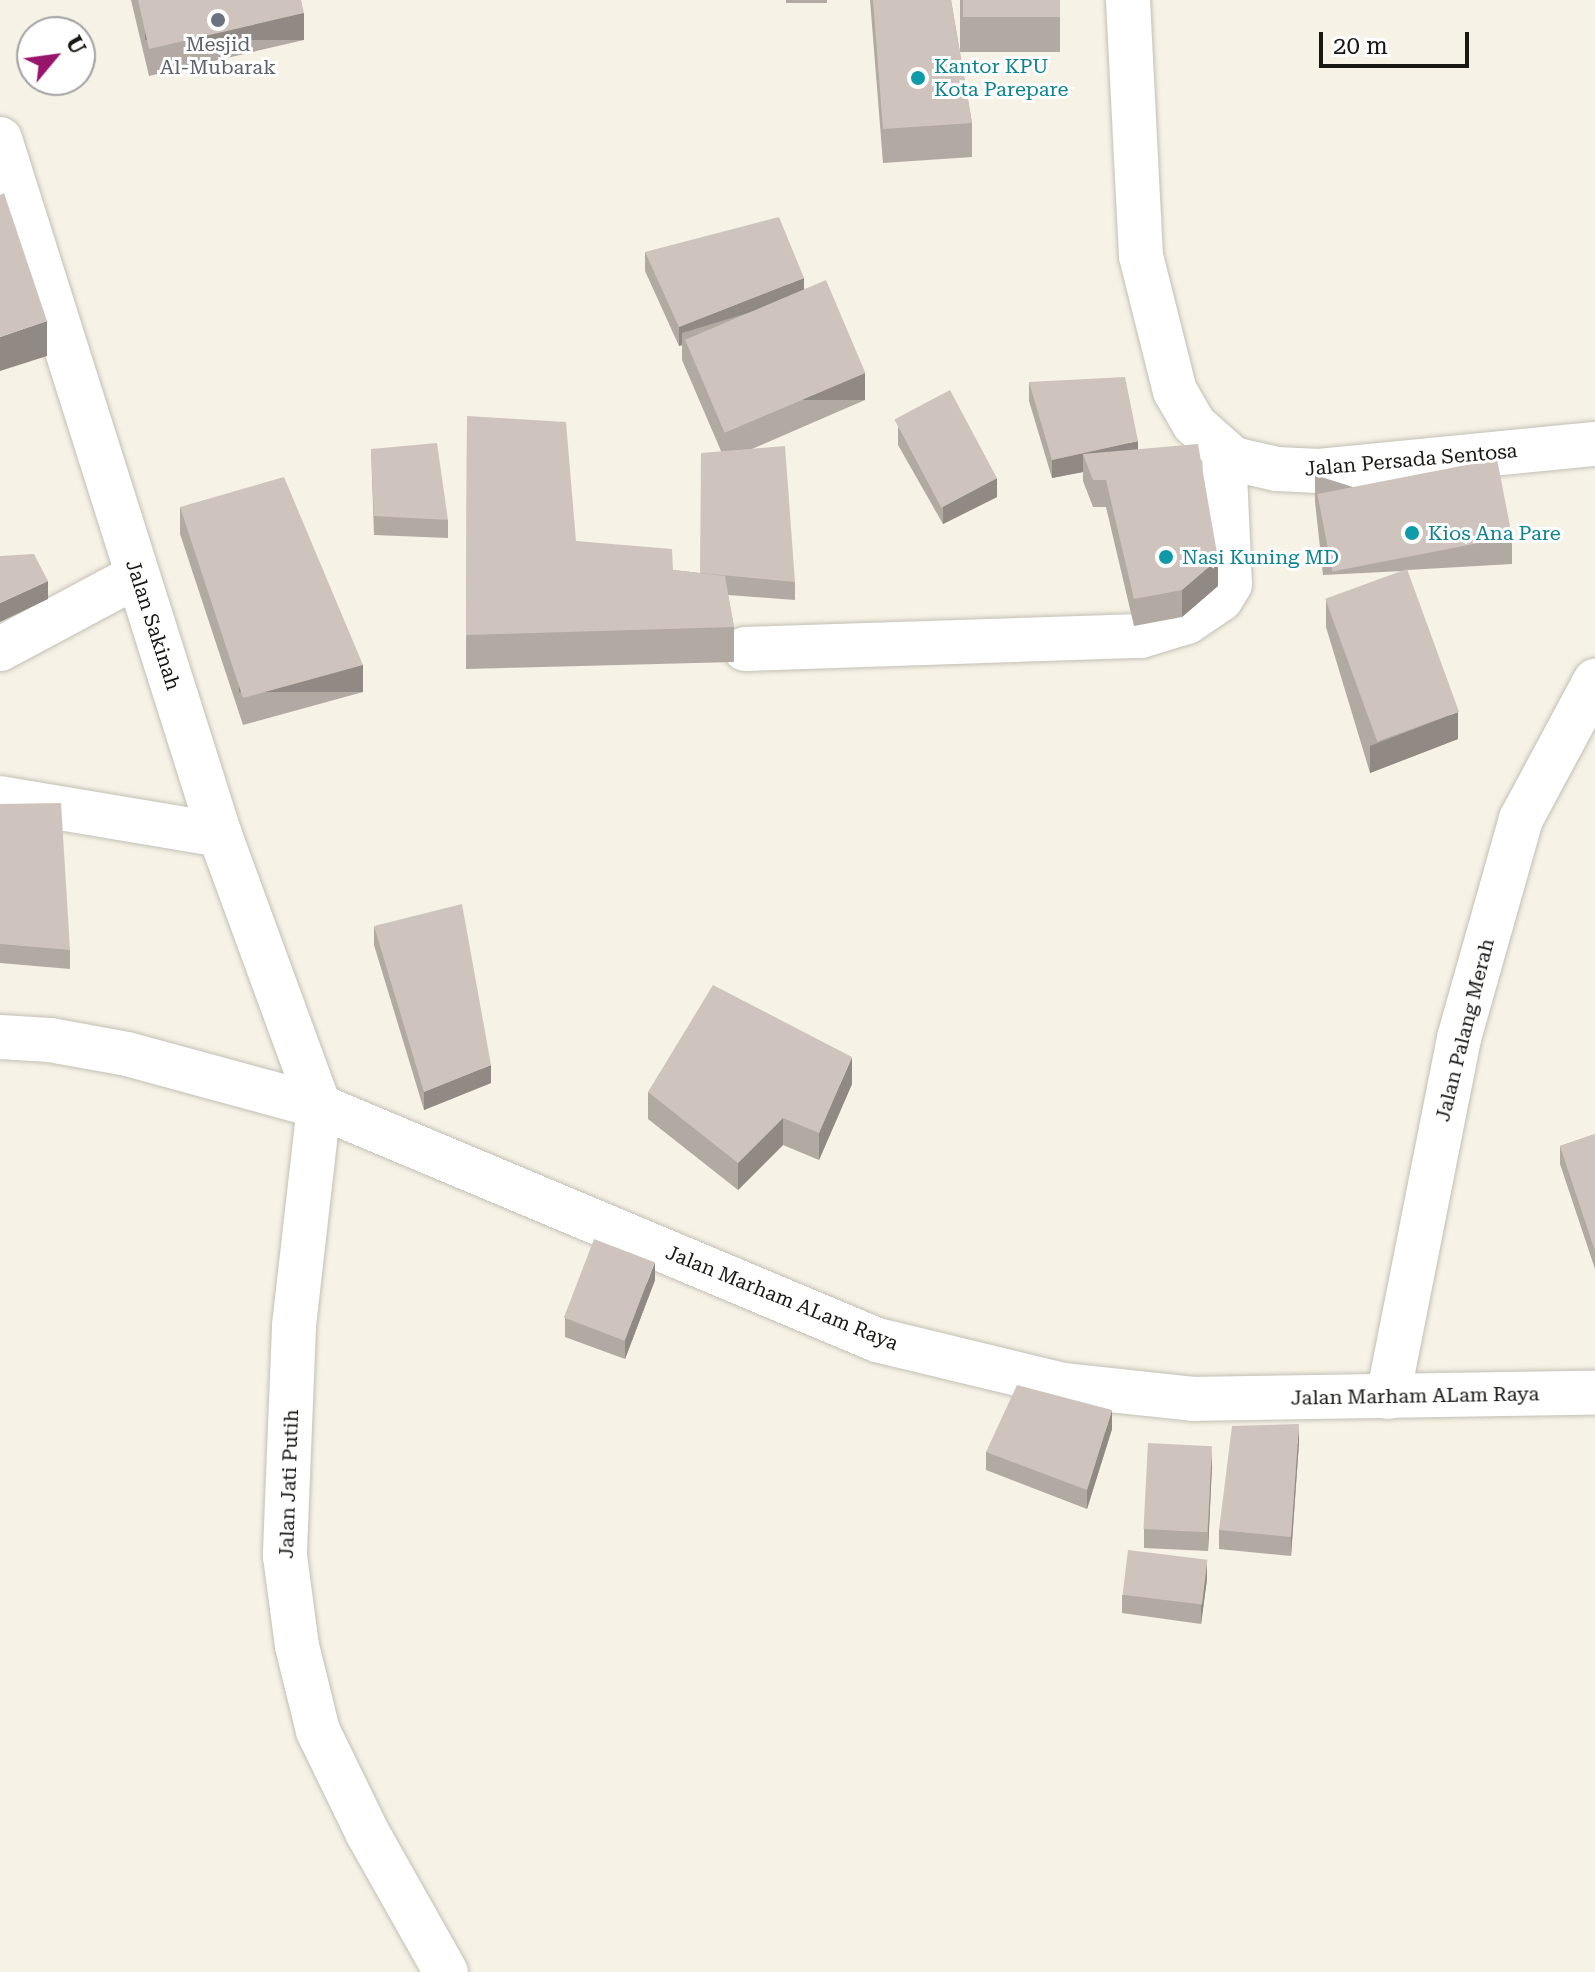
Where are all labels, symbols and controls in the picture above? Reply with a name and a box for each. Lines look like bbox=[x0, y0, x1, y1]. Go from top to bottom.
marker: Mesjid Al-Mubarak bbox=[209, 11, 227, 29]
north arrow bbox=[16, 16, 96, 96]
scale bar bbox=[1323, 16, 1473, 66]
text: U bbox=[61, 32, 91, 59]
place label: Mesjid Al-Mubarak bbox=[160, 32, 276, 79]
text: 20 m bbox=[1333, 32, 1388, 60]
place label: Kantor KPU Kota Parepare bbox=[934, 54, 1069, 101]
marker: Kantor KPU Kota Parepare bbox=[909, 69, 927, 87]
street label: Jalan Persada Sentosa bbox=[1304, 439, 1518, 481]
place label: Kios Ana Pare bbox=[1428, 521, 1561, 545]
marker: Kios Ana Pare bbox=[1403, 524, 1421, 542]
place label: Nasi Kuning MD bbox=[1182, 545, 1339, 569]
marker: Nasi Kuning MD bbox=[1157, 548, 1175, 566]
street label: Jalan Sakinah bbox=[121, 557, 185, 693]
street label: Jalan Palang Merah bbox=[1431, 936, 1499, 1124]
street label: Jalan Marham ALam Raya bbox=[662, 1240, 902, 1356]
street label: Jalan Marham ALam Raya bbox=[1291, 1382, 1539, 1410]
street label: Jalan Jati Putih bbox=[274, 1409, 304, 1559]

